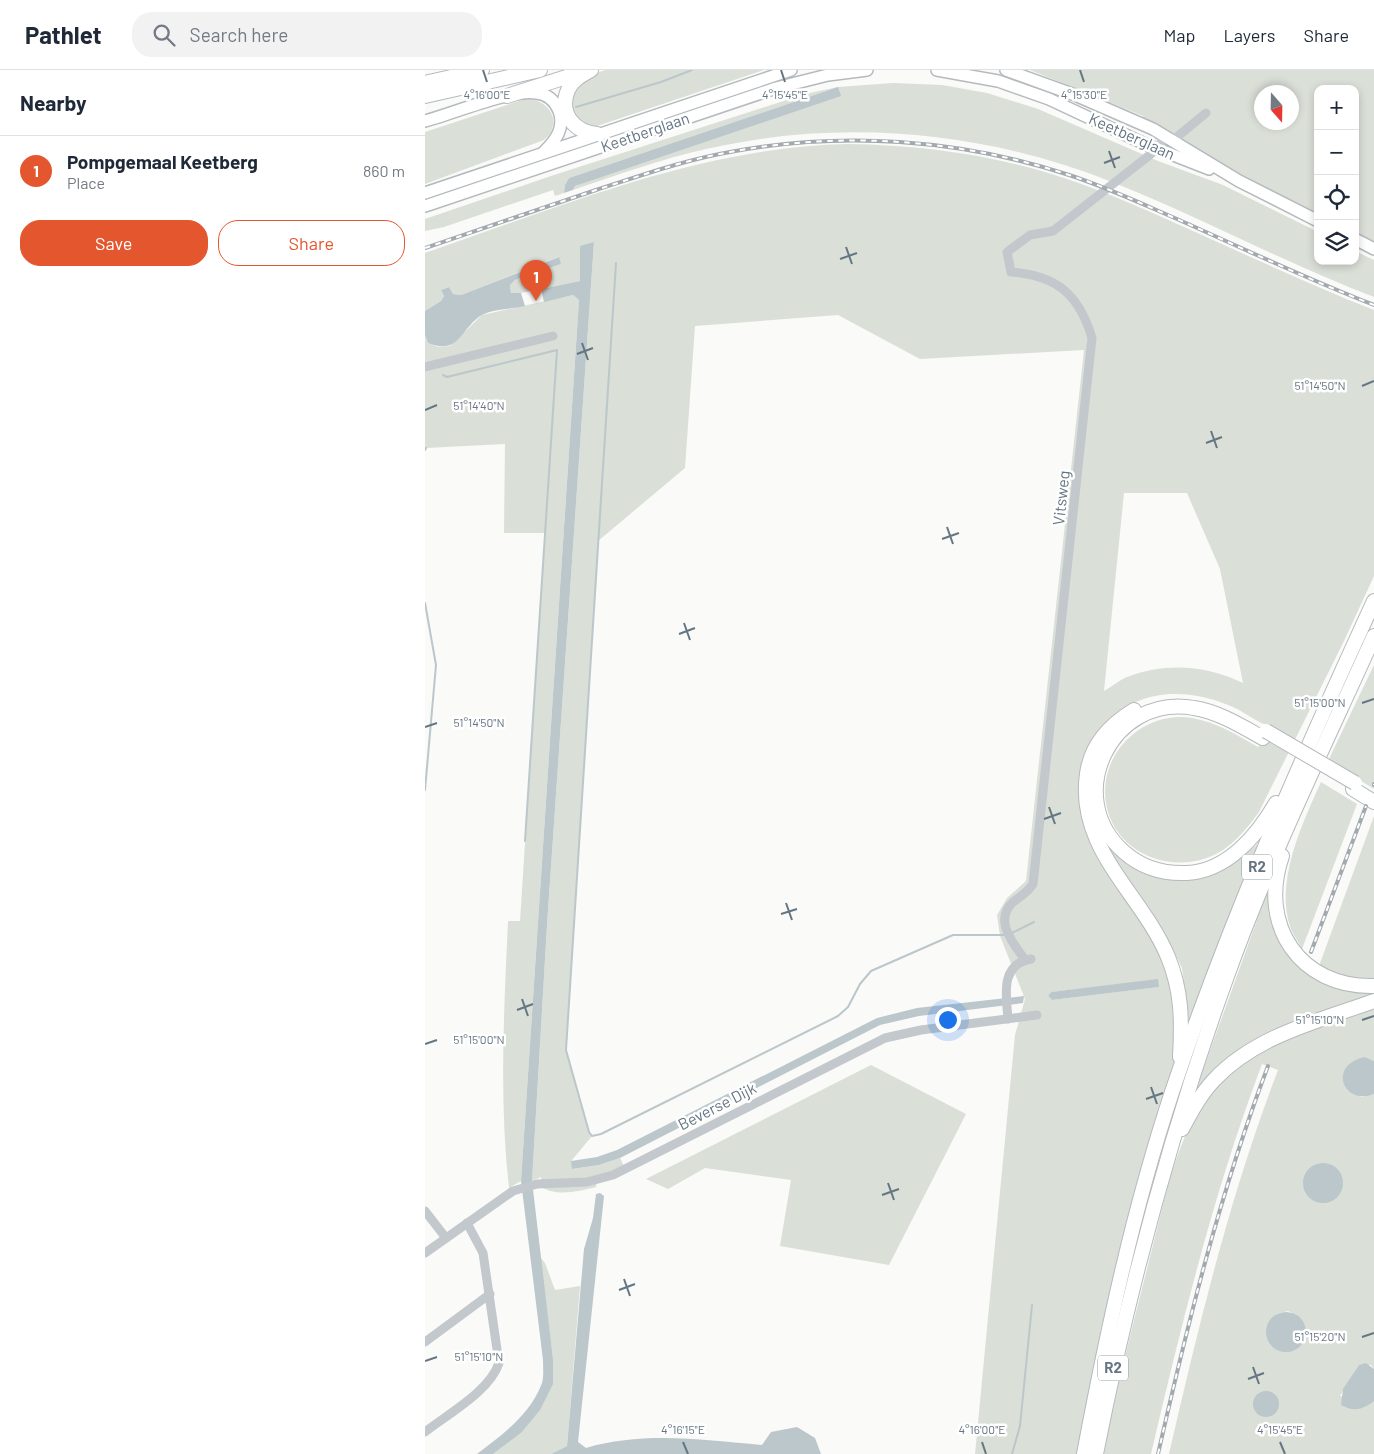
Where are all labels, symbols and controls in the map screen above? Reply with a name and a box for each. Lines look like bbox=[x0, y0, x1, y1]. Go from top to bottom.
search box bbox=[132, 12, 482, 57]
text: Pathlet bbox=[25, 20, 102, 49]
icon: search bbox=[150, 21, 178, 49]
text: Search here bbox=[190, 23, 288, 46]
text: Map bbox=[1163, 24, 1195, 46]
text: Layers bbox=[1223, 24, 1276, 46]
text: Share bbox=[1304, 24, 1349, 46]
north arrow bbox=[1254, 85, 1299, 130]
map controls bbox=[1314, 85, 1359, 265]
button: + bbox=[1314, 85, 1359, 130]
text: 4°16'00"E bbox=[463, 87, 511, 101]
text: 4°15'45"E bbox=[762, 87, 808, 101]
text: 4°15'30"E bbox=[1061, 87, 1107, 101]
text: Nearby bbox=[20, 90, 86, 115]
street label: Keetberglaan bbox=[598, 108, 692, 156]
street label: Keetberglaan bbox=[1086, 108, 1178, 163]
button: − bbox=[1314, 130, 1359, 175]
text: Pompgemaal Keetberg bbox=[67, 150, 258, 173]
text: 1 bbox=[33, 161, 39, 180]
text: 860 m bbox=[363, 161, 405, 180]
text: Place bbox=[67, 173, 105, 192]
button: locate bbox=[1314, 175, 1359, 220]
button: Save bbox=[20, 220, 208, 266]
button: Share bbox=[218, 220, 405, 266]
button: layers bbox=[1314, 220, 1359, 265]
pin: 1 bbox=[520, 260, 552, 301]
text: 51°14'50"N bbox=[1294, 378, 1346, 392]
text: 51°14'40"N bbox=[453, 398, 505, 412]
street label: Vitsweg bbox=[1048, 470, 1073, 526]
text: 51°15'00"N bbox=[1294, 695, 1346, 709]
text: 51°14'50"N bbox=[453, 715, 505, 729]
road number: R2 bbox=[1242, 854, 1272, 880]
your location bbox=[935, 1007, 961, 1033]
text: 51°15'10"N bbox=[1296, 1012, 1344, 1026]
text: 51°15'00"N bbox=[453, 1032, 505, 1046]
street label: Beverse Dijk bbox=[674, 1078, 759, 1133]
text: 51°15'20"N bbox=[1294, 1329, 1346, 1343]
text: 51°15'10"N bbox=[455, 1349, 503, 1363]
road number: R2 bbox=[1098, 1356, 1128, 1380]
text: 4°16'15"E bbox=[661, 1422, 705, 1436]
text: 4°16'00"E bbox=[958, 1422, 1006, 1436]
text: 4°15'45"E bbox=[1257, 1422, 1303, 1436]

